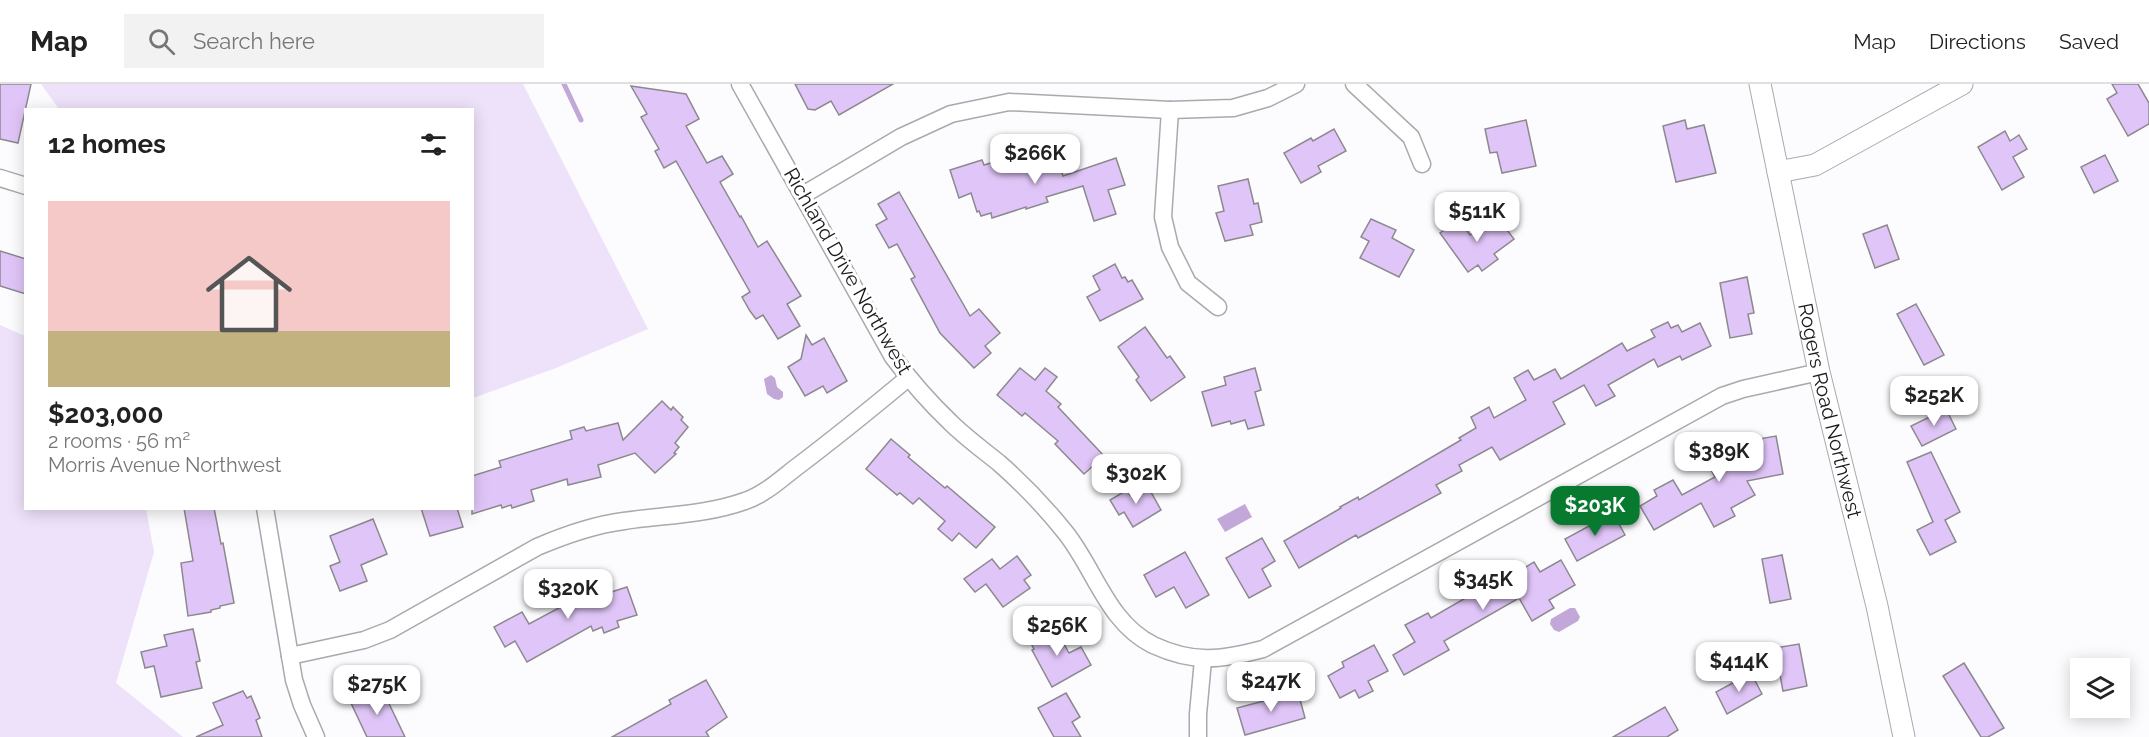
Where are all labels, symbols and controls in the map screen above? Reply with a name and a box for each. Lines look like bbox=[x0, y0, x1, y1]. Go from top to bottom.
search box bbox=[124, 14, 544, 68]
text: Map bbox=[30, 25, 88, 58]
icon: search bbox=[145, 25, 178, 58]
text: Search here bbox=[193, 28, 315, 54]
text: Map bbox=[1853, 29, 1896, 54]
text: Directions bbox=[1929, 29, 2026, 54]
text: Saved bbox=[2059, 29, 2119, 54]
icon: filters bbox=[417, 128, 450, 161]
text: 12 homes bbox=[48, 129, 166, 159]
pin: $266K bbox=[993, 134, 1077, 185]
text: $266K bbox=[1004, 141, 1066, 165]
street label: Richland Drive Northwest bbox=[779, 163, 917, 379]
pin: $511K bbox=[1435, 192, 1519, 243]
text: $511K bbox=[1449, 199, 1505, 223]
icon: home bbox=[195, 240, 303, 348]
street label: Rogers Road Northwest bbox=[1793, 301, 1867, 521]
pin: $252K bbox=[1892, 376, 1976, 427]
text: $252K bbox=[1904, 383, 1964, 407]
text: $203,000 bbox=[48, 399, 164, 429]
text: 2 rooms · 56 m² bbox=[48, 429, 190, 453]
pin: $389K bbox=[1677, 432, 1761, 483]
text: $389K bbox=[1689, 439, 1749, 463]
text: Morris Avenue Northwest bbox=[48, 453, 281, 477]
pin: $302K bbox=[1094, 454, 1178, 505]
text: $302K bbox=[1106, 461, 1166, 485]
pin: $203K bbox=[1553, 486, 1637, 537]
text: $203K bbox=[1565, 493, 1625, 517]
pin: $345K bbox=[1441, 560, 1525, 611]
text: $345K bbox=[1453, 567, 1513, 591]
pin: $320K bbox=[526, 569, 610, 620]
text: $320K bbox=[538, 576, 598, 600]
pin: $256K bbox=[1015, 606, 1099, 657]
text: $256K bbox=[1027, 613, 1087, 637]
pin: $414K bbox=[1697, 642, 1781, 693]
text: $414K bbox=[1710, 649, 1768, 673]
map controls bbox=[2070, 658, 2130, 718]
button: layers bbox=[2070, 658, 2130, 718]
pin: $247K bbox=[1229, 662, 1313, 713]
pin: $275K bbox=[335, 665, 419, 716]
text: $247K bbox=[1241, 669, 1301, 693]
text: $275K bbox=[347, 672, 407, 696]

